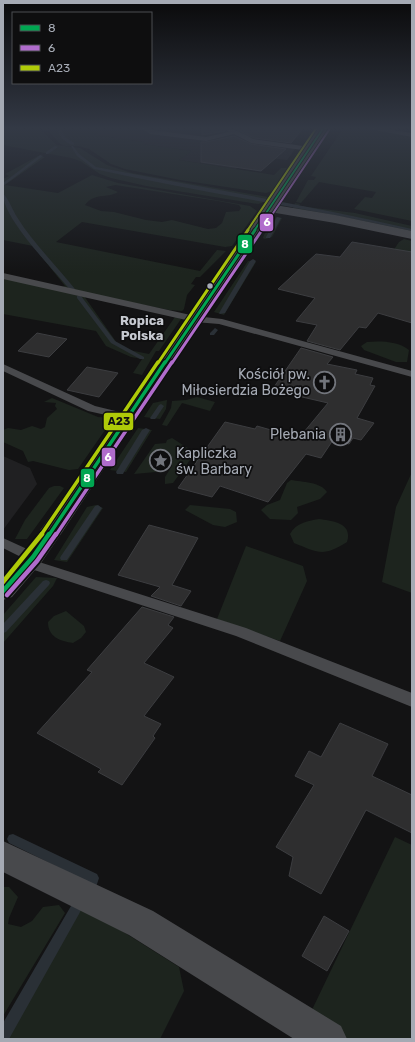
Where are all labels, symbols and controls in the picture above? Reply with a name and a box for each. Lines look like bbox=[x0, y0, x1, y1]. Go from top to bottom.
legend bbox=[12, 12, 152, 84]
text: 8 bbox=[48, 21, 56, 35]
text: 6 bbox=[48, 41, 55, 55]
text: A23 bbox=[48, 61, 70, 75]
line badge: 6 bbox=[259, 213, 274, 232]
text: 6 bbox=[263, 216, 271, 229]
line badge: 8 bbox=[237, 234, 253, 254]
text: 8 bbox=[241, 238, 249, 251]
unlabelled marker bbox=[205, 281, 215, 291]
district label: Ropica Polska bbox=[120, 313, 164, 343]
place label: Kościół pw. Miłosierdzia Bożego bbox=[181, 366, 310, 399]
church icon: Kościół pw. Miłosierdzia Bożego bbox=[312, 369, 338, 395]
line badge: A23 bbox=[103, 412, 134, 431]
text: A23 bbox=[108, 415, 130, 428]
building icon: Plebania bbox=[328, 421, 354, 447]
place label: Plebania bbox=[270, 426, 326, 443]
place label: Kapliczka św. Barbary bbox=[176, 445, 252, 478]
line badge: 6 bbox=[101, 447, 116, 467]
place icon: Kapliczka św. Barbary bbox=[147, 448, 173, 474]
text: 6 bbox=[104, 451, 112, 464]
line badge: 8 bbox=[80, 468, 95, 488]
text: 8 bbox=[83, 472, 91, 485]

